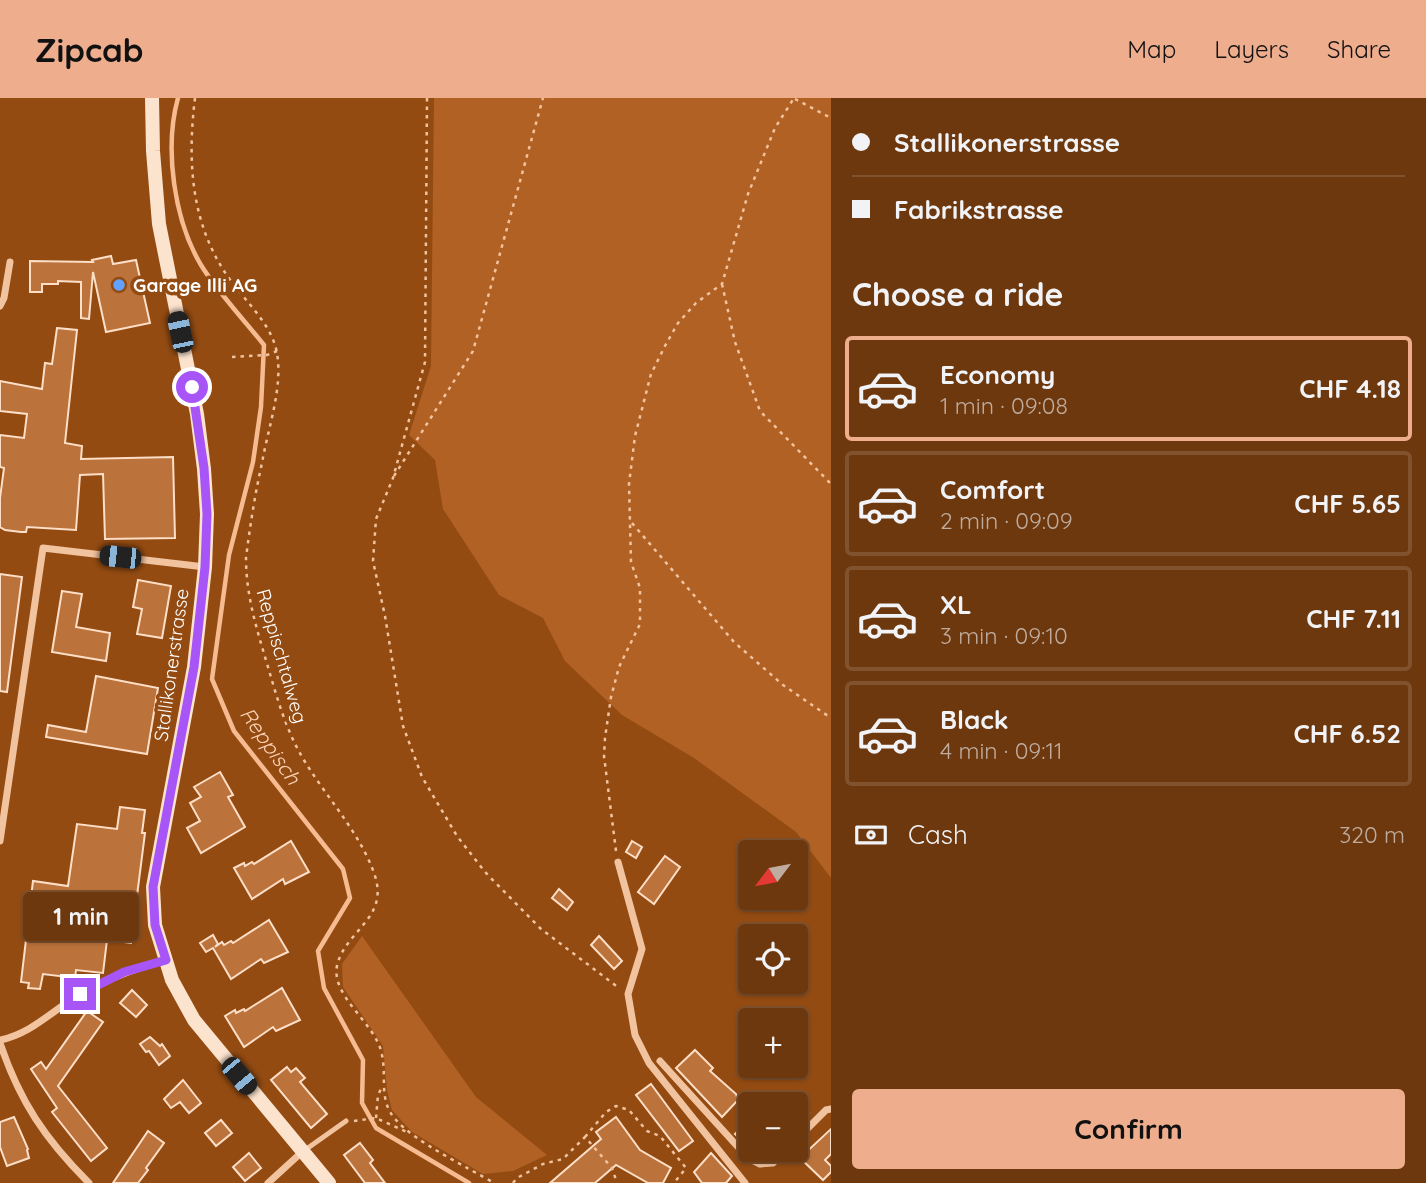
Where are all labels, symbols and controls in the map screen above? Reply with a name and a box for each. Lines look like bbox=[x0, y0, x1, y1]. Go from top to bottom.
text: Zipcab bbox=[35, 29, 144, 70]
text: Map bbox=[1127, 34, 1176, 64]
text: Layers bbox=[1214, 34, 1289, 64]
text: Share bbox=[1327, 34, 1391, 64]
text: Stallikonerstrasse bbox=[894, 126, 1120, 159]
text: Fabrikstrasse bbox=[894, 193, 1064, 226]
place label: Garage Illi AG bbox=[133, 273, 257, 297]
text: Choose a ride bbox=[852, 274, 1064, 314]
marker: Garage Illi AG bbox=[111, 277, 127, 293]
car bbox=[166, 309, 195, 355]
icon: car bbox=[856, 357, 919, 420]
text: Economy bbox=[940, 358, 1055, 391]
route start bbox=[176, 371, 208, 403]
text: CHF 4.18 bbox=[1299, 372, 1401, 405]
text: 1 min · 09:08 bbox=[940, 391, 1068, 420]
icon: car bbox=[856, 472, 919, 535]
text: Comfort bbox=[940, 473, 1045, 506]
text: CHF 5.65 bbox=[1294, 487, 1401, 520]
text: 2 min · 09:09 bbox=[940, 506, 1073, 535]
car bbox=[99, 544, 142, 570]
street label: Reppischtalweg bbox=[251, 586, 313, 726]
street label: Stallikonerstrasse bbox=[148, 587, 194, 743]
icon: car bbox=[856, 587, 919, 650]
text: XL bbox=[940, 588, 972, 621]
text: CHF 7.11 bbox=[1306, 602, 1401, 635]
text: 3 min · 09:10 bbox=[940, 621, 1068, 650]
water label: Reppisch bbox=[235, 702, 307, 790]
icon: car bbox=[856, 702, 919, 765]
text: Black bbox=[940, 703, 1009, 736]
text: CHF 6.52 bbox=[1293, 717, 1401, 750]
text: 4 min · 09:11 bbox=[940, 736, 1062, 765]
icon: cash bbox=[852, 816, 890, 854]
text: Cash bbox=[908, 818, 968, 851]
text: 320 m bbox=[1339, 820, 1405, 849]
north arrow bbox=[738, 840, 808, 910]
map controls bbox=[738, 840, 808, 1162]
callout: 1 min bbox=[22, 892, 138, 942]
text: 1 min bbox=[53, 902, 109, 931]
button: locate bbox=[738, 924, 808, 994]
route end bbox=[64, 978, 96, 1010]
button: + bbox=[738, 1008, 808, 1078]
car bbox=[218, 1053, 261, 1099]
button: Confirm bbox=[852, 1089, 1405, 1169]
button: − bbox=[738, 1092, 808, 1162]

